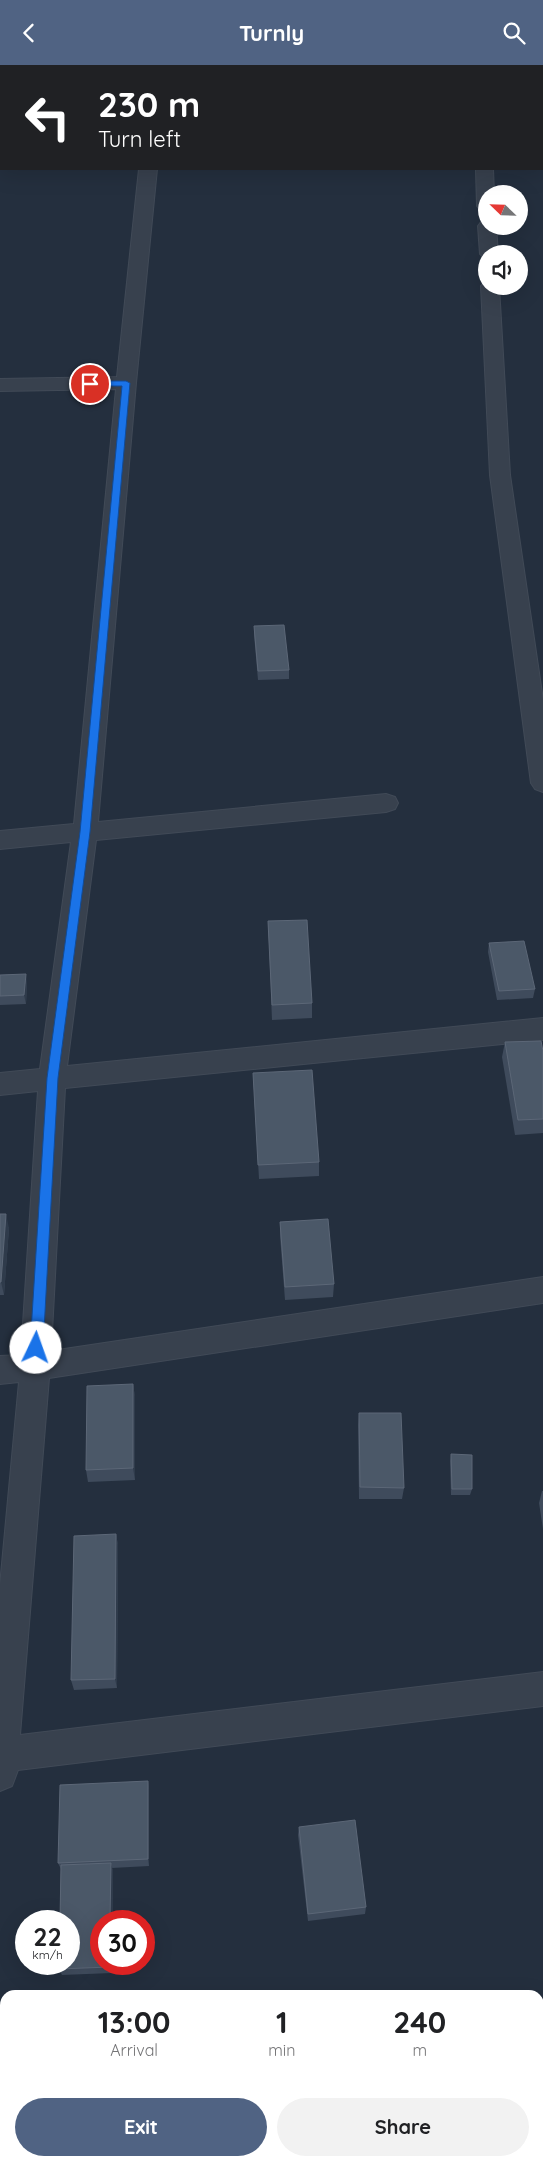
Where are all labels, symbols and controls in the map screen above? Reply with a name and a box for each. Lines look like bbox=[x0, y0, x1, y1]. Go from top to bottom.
icon: back bbox=[15, 19, 43, 47]
text: Turnly bbox=[239, 19, 304, 47]
icon: search bbox=[500, 19, 528, 47]
text: 230 m bbox=[98, 82, 200, 126]
icon: left bbox=[15, 85, 80, 150]
text: Turn left bbox=[98, 125, 181, 153]
north arrow bbox=[478, 185, 528, 235]
map controls bbox=[478, 185, 528, 295]
button: sound bbox=[478, 245, 528, 295]
pin bbox=[69, 363, 111, 405]
icon: arrive bbox=[76, 370, 104, 398]
position arrow bbox=[9, 1321, 61, 1373]
speed limit sign: 30 bbox=[90, 1910, 155, 1975]
text: 22 bbox=[33, 1921, 62, 1952]
text: km/h bbox=[32, 1947, 63, 1962]
text: 13:00 bbox=[98, 2003, 171, 2041]
text: 1 bbox=[276, 2003, 288, 2041]
text: 240 bbox=[393, 2003, 446, 2041]
text: Arrival bbox=[110, 2040, 158, 2060]
text: min bbox=[268, 2040, 295, 2060]
text: m bbox=[412, 2040, 427, 2060]
button: Exit bbox=[15, 2098, 267, 2156]
button: Share bbox=[277, 2098, 529, 2156]

